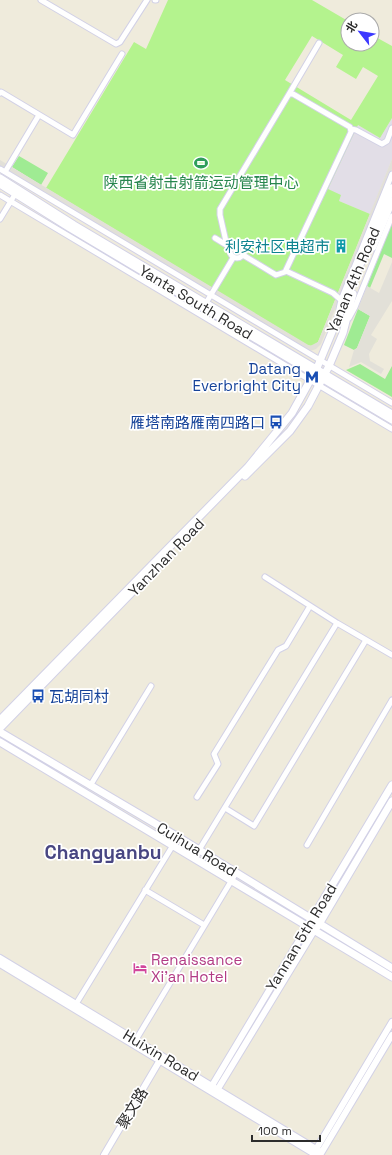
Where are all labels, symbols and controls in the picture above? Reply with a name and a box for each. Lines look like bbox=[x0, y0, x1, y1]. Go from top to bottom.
north arrow bbox=[340, 12, 380, 52]
text: 北 bbox=[343, 19, 360, 35]
sports icon: 陕西省射击射箭运动管理中心 bbox=[193, 155, 209, 171]
place label: 陕西省射击射箭运动管理中心 bbox=[103, 173, 299, 192]
street label: Yanan 4th Road bbox=[322, 224, 384, 336]
place label: 利安社区电超市 bbox=[225, 237, 330, 256]
building icon: 利安社区电超市 bbox=[333, 238, 349, 254]
street label: Yanta South Road bbox=[136, 261, 256, 343]
place label: Datang Everbright City bbox=[192, 359, 301, 395]
metro station icon: Datang Everbright City bbox=[304, 369, 320, 385]
place label: 雁塔南路雁南四路口 bbox=[130, 413, 265, 432]
bus stop icon: 雁塔南路雁南四路口 bbox=[268, 414, 284, 430]
street label: Yanzhan Road bbox=[124, 514, 208, 600]
place label: 瓦胡同村 bbox=[49, 687, 109, 706]
bus stop icon: 瓦胡同村 bbox=[30, 688, 46, 704]
street label: Cuihua Road bbox=[154, 818, 240, 880]
district label: Changyanbu bbox=[45, 840, 161, 865]
street label: Yannan 5th Road bbox=[261, 880, 341, 994]
place label: Renaissance Xi'an Hotel bbox=[151, 950, 242, 986]
hotel icon: Renaissance Xi'an Hotel bbox=[132, 960, 148, 976]
street label: Huixin Road bbox=[120, 1025, 202, 1085]
street label: 聚文路 bbox=[112, 1084, 152, 1132]
scale bar bbox=[252, 1117, 320, 1143]
text: 100 m bbox=[258, 1123, 292, 1139]

